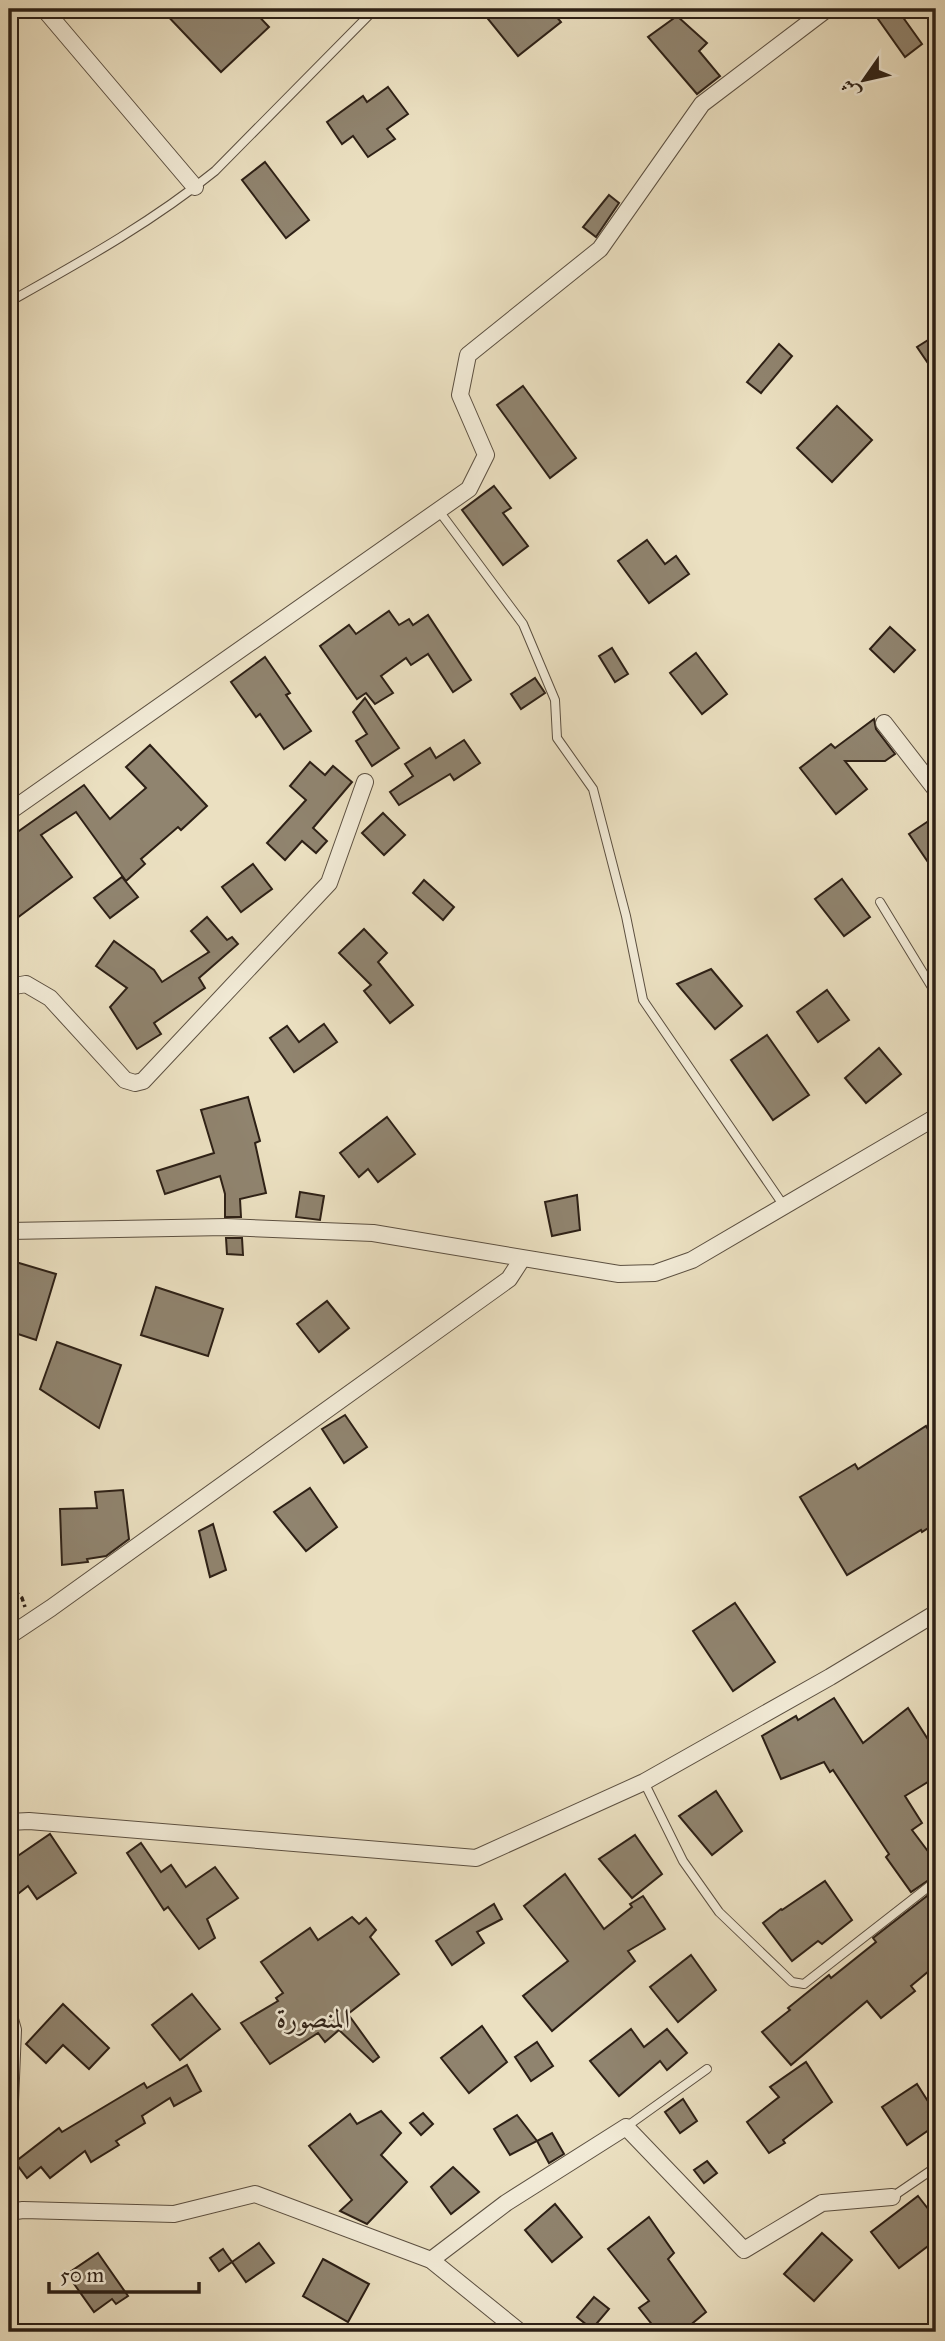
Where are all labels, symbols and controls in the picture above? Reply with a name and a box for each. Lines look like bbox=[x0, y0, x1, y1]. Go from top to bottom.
north arrow bbox=[830, 46, 900, 116]
text: ش bbox=[836, 75, 865, 103]
district label: المنصورة bbox=[276, 2001, 350, 2036]
scale bar bbox=[49, 2250, 200, 2294]
text: 50 m bbox=[60, 2262, 105, 2288]

